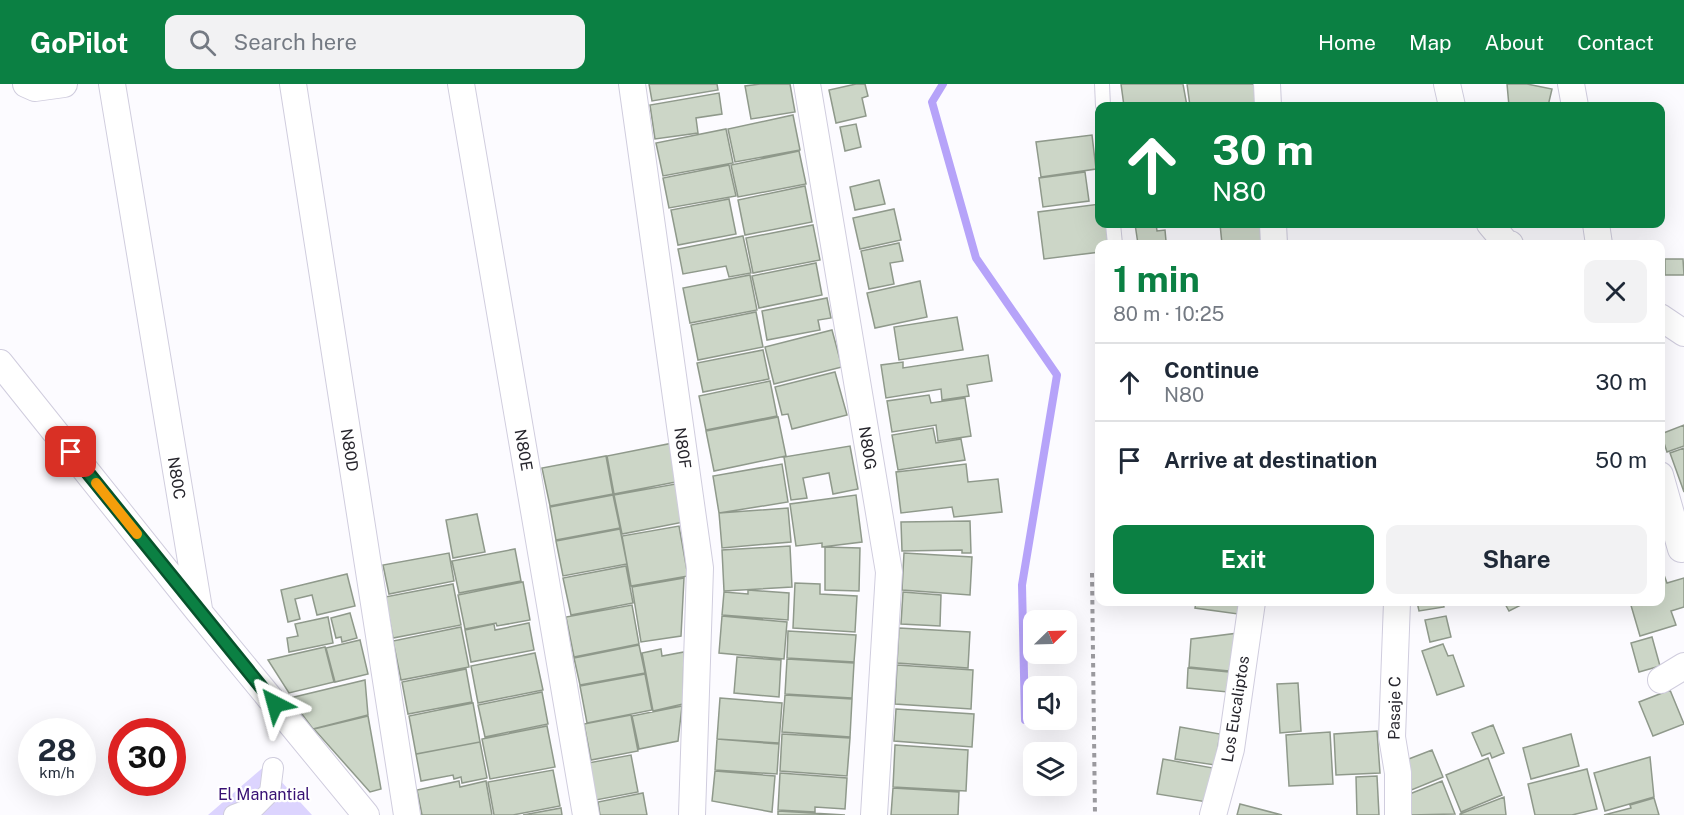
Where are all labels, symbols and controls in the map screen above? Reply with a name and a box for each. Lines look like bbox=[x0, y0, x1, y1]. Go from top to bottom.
search box bbox=[165, 15, 585, 69]
text: GoPilot bbox=[30, 26, 129, 59]
icon: search bbox=[186, 26, 219, 59]
text: Search here bbox=[234, 29, 357, 55]
text: Home bbox=[1318, 30, 1376, 55]
text: Map bbox=[1409, 30, 1452, 55]
text: About bbox=[1485, 30, 1544, 55]
text: Contact bbox=[1577, 30, 1654, 55]
text: 30 m bbox=[1212, 125, 1314, 174]
icon: ahead bbox=[1113, 126, 1191, 204]
text: N80 bbox=[1212, 175, 1266, 207]
text: 1 min bbox=[1113, 258, 1200, 300]
button: close bbox=[1584, 260, 1647, 323]
text: 80 m · 10:25 bbox=[1113, 302, 1224, 326]
text: Continue bbox=[1164, 357, 1259, 383]
icon: ahead bbox=[1113, 366, 1146, 399]
text: 30 m bbox=[1595, 369, 1647, 395]
text: N80 bbox=[1164, 383, 1204, 407]
street label: N80G bbox=[855, 425, 880, 471]
pin bbox=[45, 426, 96, 477]
street label: N80F bbox=[670, 426, 695, 470]
street label: N80D bbox=[337, 427, 362, 473]
street label: N80E bbox=[511, 428, 537, 472]
icon: arrive bbox=[54, 435, 87, 468]
icon: arrive bbox=[1113, 444, 1146, 477]
text: Arrive at destination bbox=[1164, 447, 1377, 473]
text: 50 m bbox=[1595, 447, 1647, 473]
street label: N80C bbox=[164, 455, 189, 501]
button: Exit bbox=[1113, 525, 1374, 594]
button: Share bbox=[1386, 525, 1647, 594]
north arrow bbox=[1023, 610, 1077, 664]
map controls bbox=[1023, 610, 1077, 796]
street label: Los Eucaliptos bbox=[1218, 655, 1253, 764]
position arrow bbox=[243, 672, 307, 736]
button: sound bbox=[1023, 676, 1077, 730]
street label: Pasaje C bbox=[1384, 676, 1405, 740]
speed limit sign: 30 bbox=[108, 718, 186, 796]
text: 28 bbox=[37, 732, 77, 768]
button: layers bbox=[1023, 742, 1077, 796]
text: km/h bbox=[39, 764, 75, 781]
park label: El Manantial bbox=[218, 785, 310, 804]

